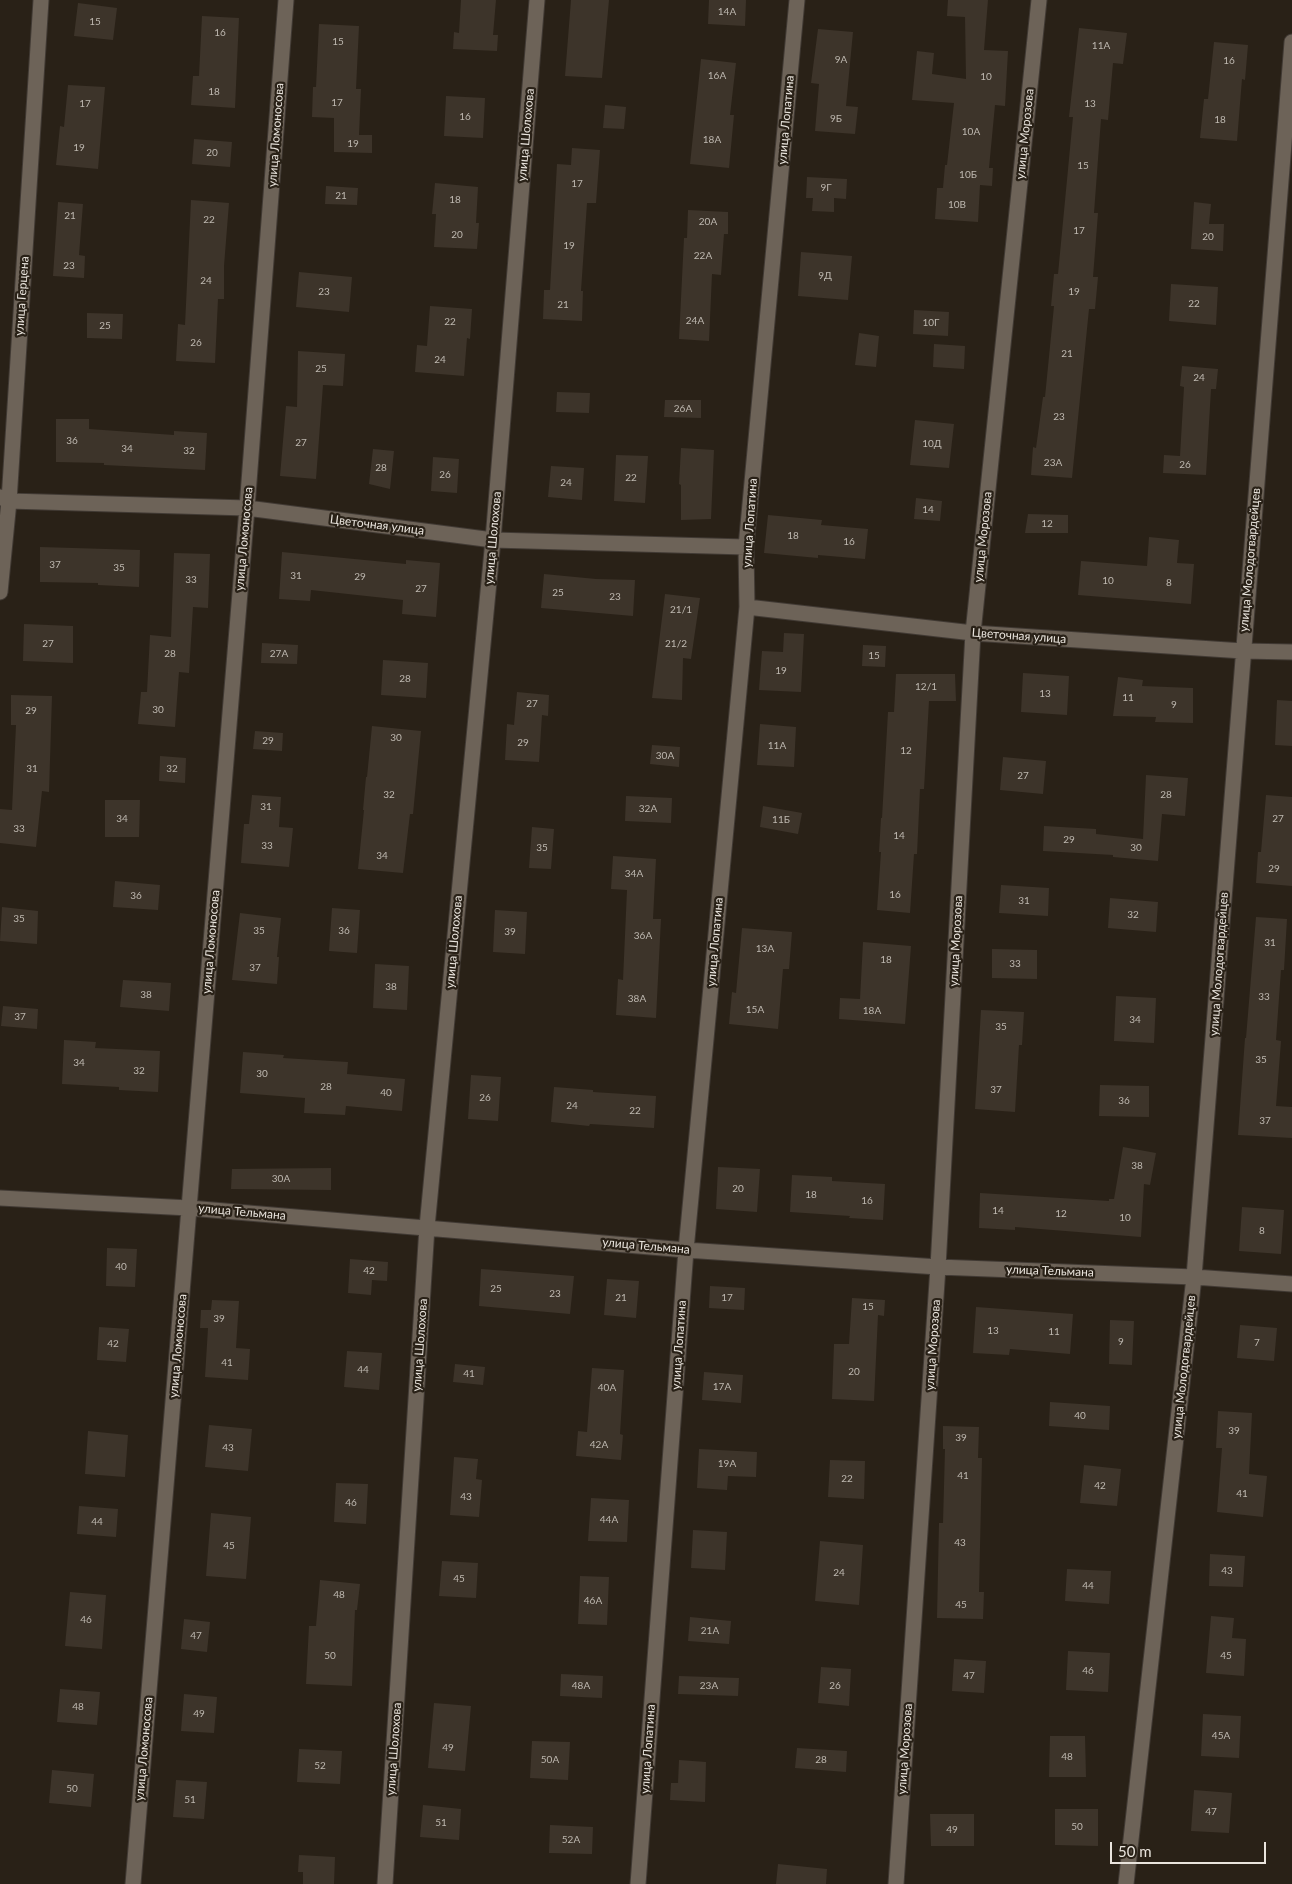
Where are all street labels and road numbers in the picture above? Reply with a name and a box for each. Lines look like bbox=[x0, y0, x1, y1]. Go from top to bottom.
street label: улица Лопатина bbox=[775, 75, 797, 165]
street label: улица Ломоносова bbox=[265, 82, 287, 188]
street label: улица Шолохова bbox=[515, 88, 537, 182]
street label: улица Морозова bbox=[1013, 88, 1037, 180]
street label: улица Герцена bbox=[12, 256, 32, 336]
street label: улица Лопатина bbox=[740, 478, 760, 568]
street label: улица Ломоносова bbox=[232, 486, 256, 592]
street label: улица Молодогвардейцев bbox=[1237, 487, 1263, 633]
street label: улица Шолохова bbox=[482, 491, 504, 585]
street label: улица Морозова bbox=[971, 491, 995, 583]
street label: Цветочная улица bbox=[329, 512, 425, 538]
street label: Цветочная улица bbox=[971, 626, 1067, 646]
street label: улица Ломоносова bbox=[199, 889, 223, 995]
street label: улица Молодогвардейцев bbox=[1207, 891, 1231, 1037]
street label: улица Шолохова bbox=[443, 895, 465, 989]
street label: улица Морозова bbox=[946, 895, 966, 987]
street label: улица Лопатина bbox=[704, 897, 726, 987]
street label: улица Тельмана bbox=[198, 1201, 286, 1223]
street label: улица Тельмана bbox=[602, 1235, 690, 1257]
street label: улица Тельмана bbox=[1006, 1262, 1094, 1280]
street label: улица Ломоносова bbox=[166, 1293, 190, 1399]
street label: улица Молодогвардейцев bbox=[1169, 1294, 1199, 1440]
street label: улица Шолохова bbox=[410, 1298, 430, 1392]
street label: улица Морозова bbox=[923, 1299, 943, 1391]
street label: улица Лопатина bbox=[669, 1300, 689, 1390]
street label: улица Ломоносова bbox=[132, 1696, 156, 1802]
street label: улица Шолохова bbox=[384, 1702, 404, 1796]
street label: улица Морозова bbox=[895, 1703, 915, 1795]
street label: улица Лопатина bbox=[638, 1704, 658, 1794]

